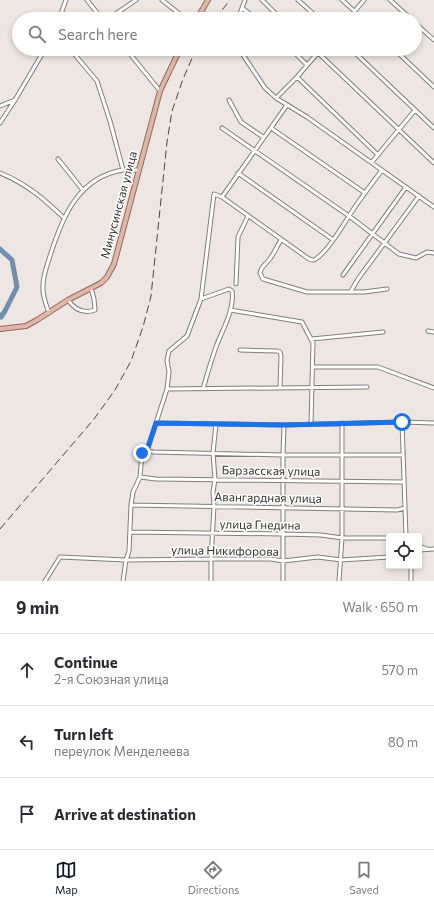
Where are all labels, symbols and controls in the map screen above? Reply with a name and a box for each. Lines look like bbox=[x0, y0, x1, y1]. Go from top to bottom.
search box bbox=[12, 12, 422, 56]
icon: search bbox=[26, 23, 48, 45]
text: Search here bbox=[58, 25, 137, 43]
street label: Минусинская улица bbox=[97, 149, 139, 260]
route start bbox=[393, 413, 411, 431]
route end bbox=[133, 444, 151, 462]
street label: Барзасская улица bbox=[222, 462, 320, 478]
street label: Авангардная улица bbox=[214, 489, 322, 505]
street label: улица Гнедина bbox=[219, 516, 301, 532]
map controls bbox=[386, 533, 422, 569]
button: locate bbox=[386, 533, 422, 569]
street label: улица Никифорова bbox=[171, 542, 279, 558]
text: 9 min bbox=[16, 597, 59, 618]
text: Walk · 650 m bbox=[343, 599, 418, 615]
text: Continue bbox=[54, 653, 118, 671]
icon: ahead bbox=[16, 659, 38, 681]
text: 570 m bbox=[381, 662, 418, 678]
text: 2-я Союзная улица bbox=[54, 671, 169, 687]
text: Turn left bbox=[54, 725, 113, 743]
icon: left bbox=[16, 731, 38, 753]
text: 80 m bbox=[388, 734, 418, 750]
text: переулок Менделеева bbox=[54, 743, 190, 759]
icon: arrive bbox=[16, 803, 38, 825]
text: Arrive at destination bbox=[54, 805, 196, 823]
tab: Map bbox=[55, 859, 78, 896]
tab: Directions bbox=[188, 859, 239, 896]
tab: Saved bbox=[349, 859, 379, 896]

